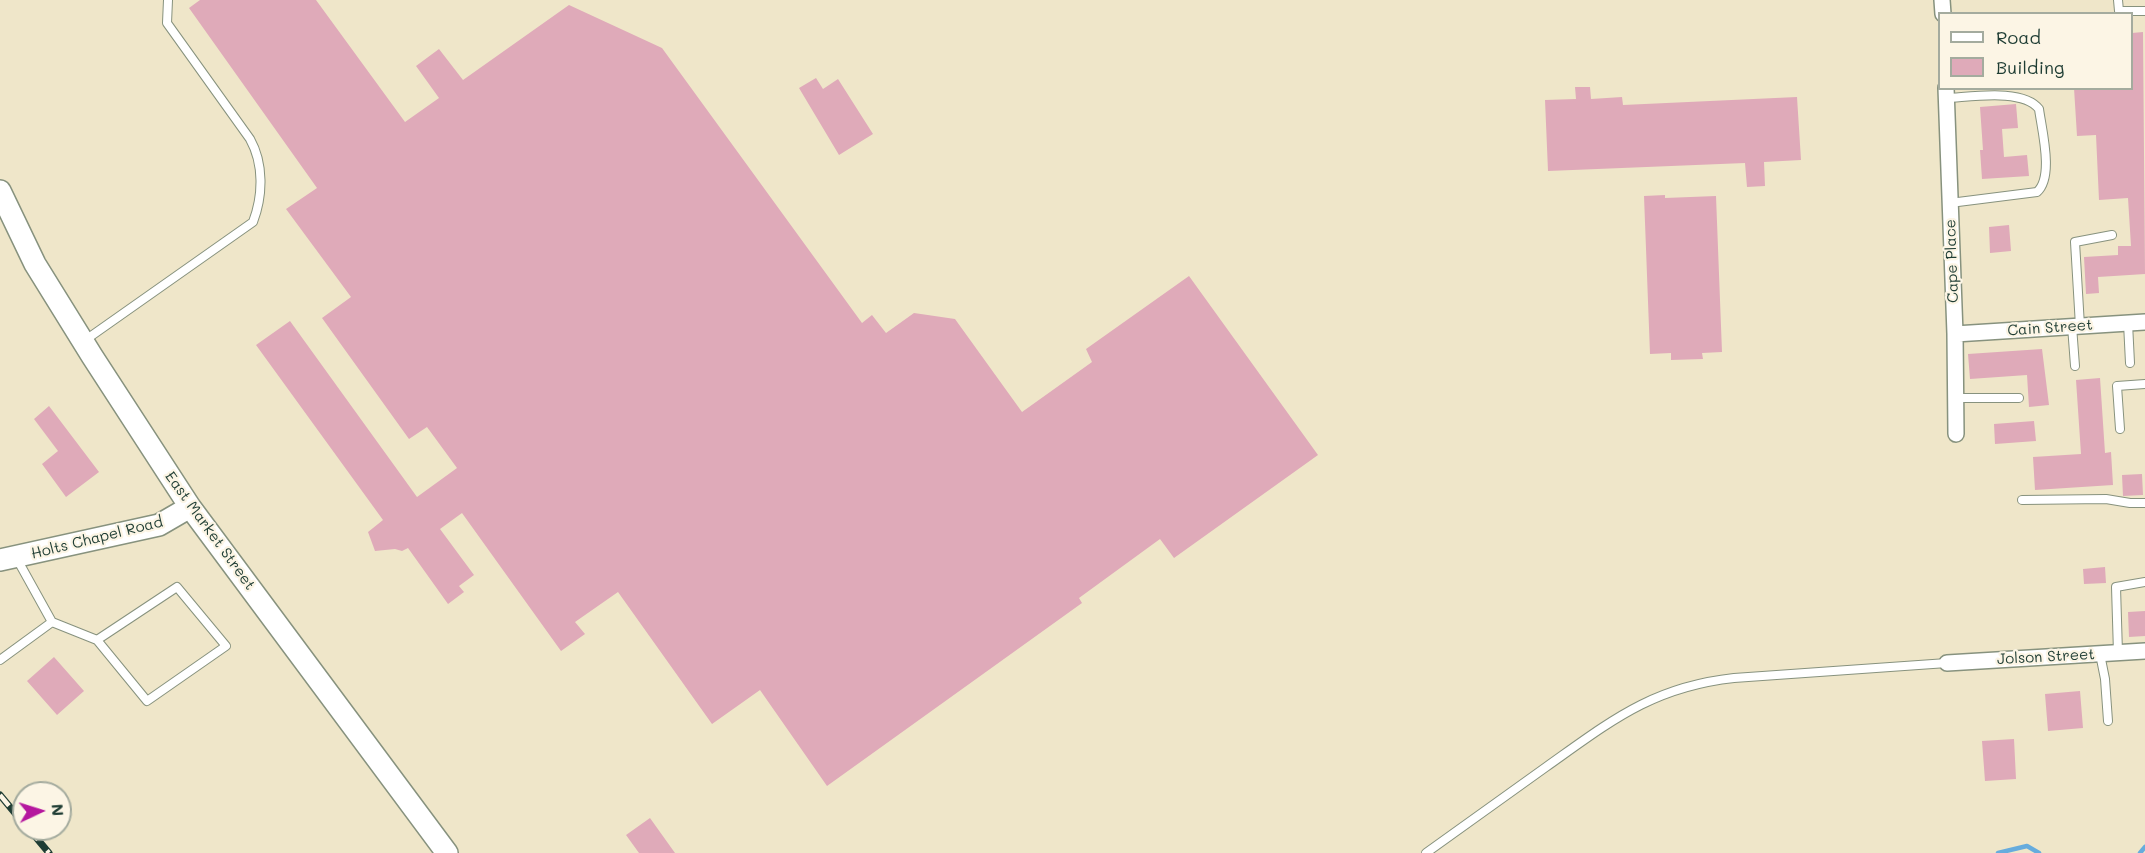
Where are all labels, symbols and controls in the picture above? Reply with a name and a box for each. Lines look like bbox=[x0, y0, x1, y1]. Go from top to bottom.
legend bbox=[1938, 12, 2133, 90]
text: Road bbox=[1996, 25, 2041, 49]
text: Building bbox=[1996, 55, 2064, 79]
street label: Cape Place bbox=[1942, 219, 1962, 303]
street label: Cain Street bbox=[2007, 316, 2093, 340]
street label: East Market Street bbox=[161, 468, 259, 594]
street label: Holts Chapel Road bbox=[29, 513, 165, 563]
street label: Jolson Street bbox=[1997, 645, 2095, 669]
north arrow bbox=[12, 781, 72, 841]
text: N bbox=[48, 803, 69, 817]

